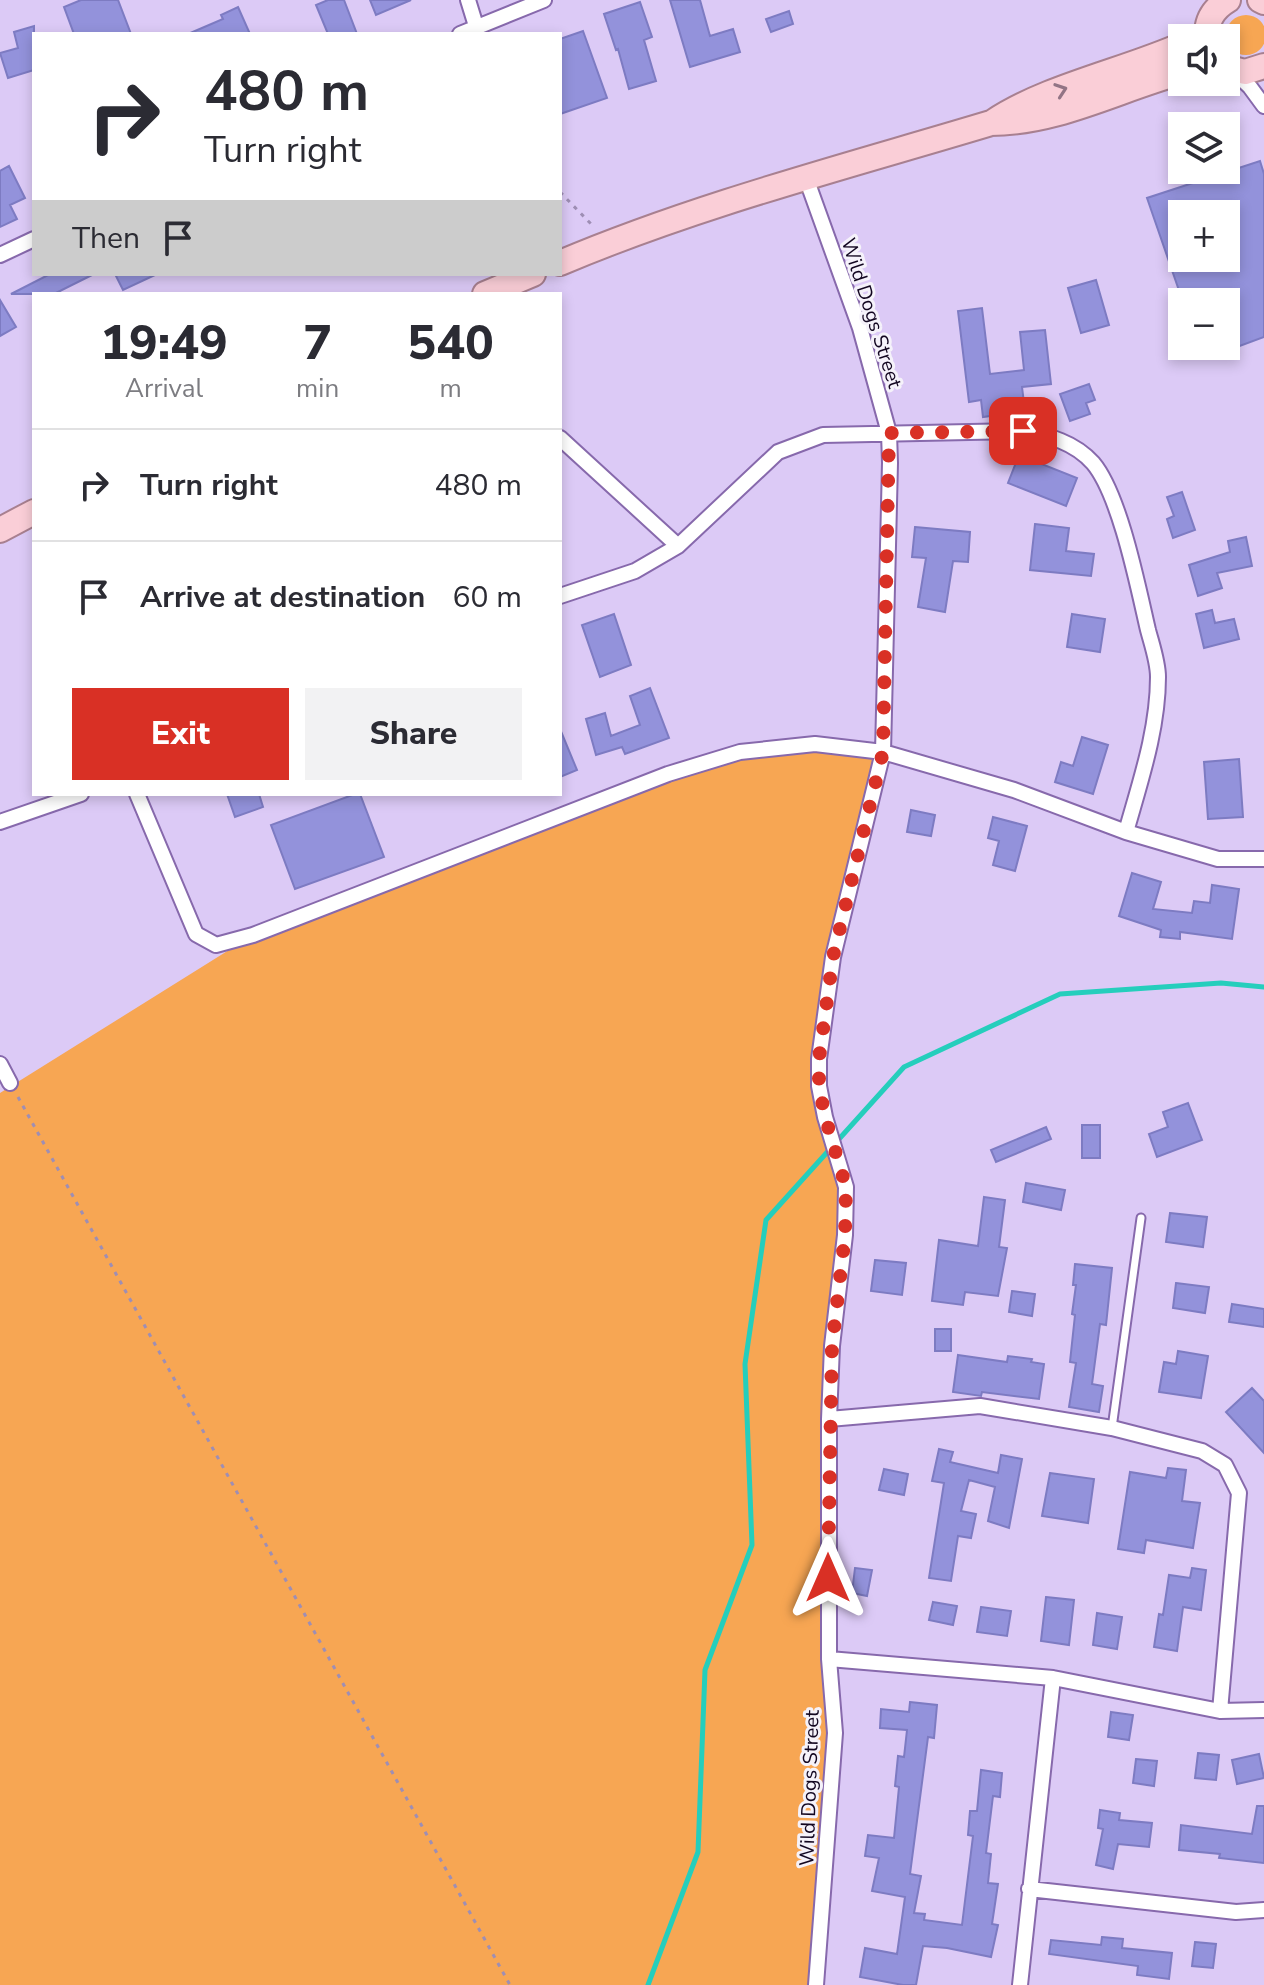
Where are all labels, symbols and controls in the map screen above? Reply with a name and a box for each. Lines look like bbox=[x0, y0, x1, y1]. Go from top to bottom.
map controls bbox=[1168, 24, 1240, 360]
button: sound bbox=[1168, 24, 1240, 96]
text: 480 m bbox=[204, 53, 369, 130]
icon: right bbox=[72, 64, 176, 168]
one-way arrow bbox=[1054, 84, 1068, 100]
button: layers bbox=[1168, 112, 1240, 184]
text: Turn right bbox=[204, 126, 361, 175]
button: + bbox=[1168, 200, 1240, 272]
icon: arrive bbox=[156, 216, 200, 260]
text: Then bbox=[72, 218, 140, 259]
street label: Wild Dogs Street bbox=[835, 235, 909, 393]
button: − bbox=[1168, 288, 1240, 360]
text: 19:49 bbox=[100, 310, 228, 376]
text: 7 bbox=[303, 310, 332, 376]
text: 540 bbox=[407, 310, 494, 376]
text: Arrival bbox=[125, 371, 203, 406]
text: min bbox=[296, 371, 339, 406]
text: m bbox=[439, 371, 462, 406]
pin bbox=[989, 397, 1057, 465]
icon: arrive bbox=[1001, 409, 1045, 453]
icon: right bbox=[72, 463, 116, 507]
text: Turn right bbox=[140, 465, 278, 506]
text: 480 m bbox=[435, 465, 522, 506]
icon: arrive bbox=[72, 575, 116, 619]
text: Arrive at destination bbox=[140, 577, 425, 618]
text: 60 m bbox=[453, 577, 522, 618]
button: Exit bbox=[72, 688, 289, 780]
button: Share bbox=[305, 688, 522, 780]
position arrow bbox=[786, 1536, 870, 1620]
street label: Wild Dogs Street bbox=[793, 1708, 826, 1867]

